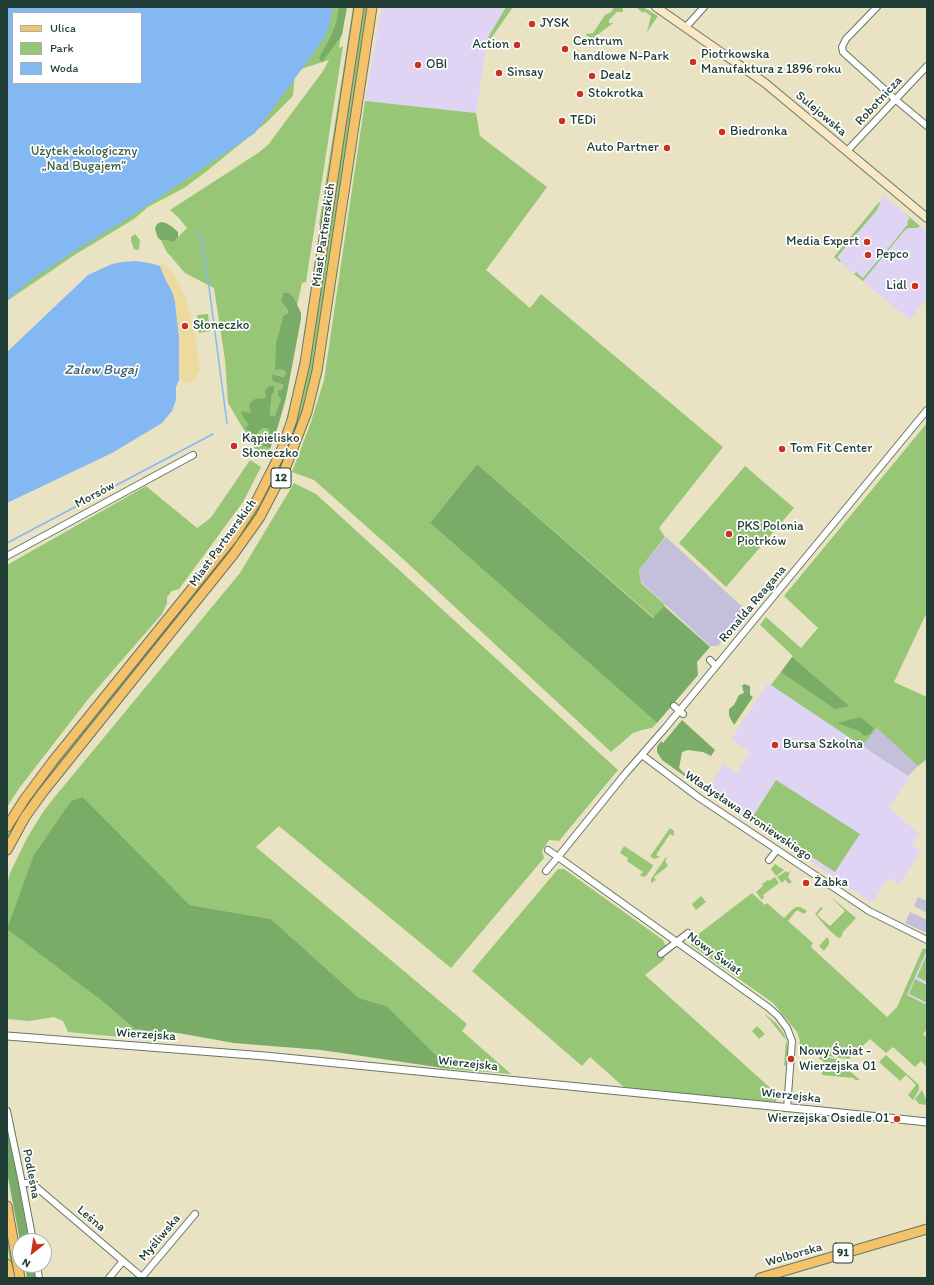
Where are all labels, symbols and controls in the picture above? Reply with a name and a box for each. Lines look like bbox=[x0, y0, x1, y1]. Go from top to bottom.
legend bbox=[12, 12, 142, 84]
place label: JYSK bbox=[540, 16, 569, 32]
marker: JYSK bbox=[527, 19, 537, 29]
text: Ulica bbox=[50, 21, 76, 35]
place label: Centrum handlowe N-Park bbox=[573, 34, 669, 65]
place label: Action bbox=[472, 37, 509, 53]
marker: Action bbox=[512, 40, 522, 50]
text: Park bbox=[50, 41, 74, 55]
marker: Centrum handlowe N-Park bbox=[560, 44, 570, 54]
place label: Piotrkowska Manufaktura z 1896 roku bbox=[701, 47, 841, 78]
place label: OBI bbox=[426, 57, 447, 73]
marker: Piotrkowska Manufaktura z 1896 roku bbox=[688, 57, 698, 67]
marker: OBI bbox=[413, 60, 423, 70]
text: Woda bbox=[50, 61, 79, 75]
place label: Sinsay bbox=[507, 65, 543, 81]
marker: Sinsay bbox=[494, 68, 504, 78]
place label: Dealz bbox=[600, 68, 631, 84]
marker: Dealz bbox=[587, 71, 597, 81]
street label: Robotnicza bbox=[852, 73, 906, 129]
place label: Stokrotka bbox=[588, 86, 644, 102]
street label: Sulejowska bbox=[792, 88, 850, 140]
marker: Stokrotka bbox=[575, 89, 585, 99]
place label: TEDi bbox=[570, 113, 596, 129]
marker: TEDi bbox=[557, 116, 567, 126]
place label: Biedronka bbox=[730, 124, 787, 140]
marker: Biedronka bbox=[717, 127, 727, 137]
place label: Auto Partner bbox=[587, 140, 659, 156]
marker: Auto Partner bbox=[662, 143, 672, 153]
park label: Użytek ekologiczny „Nad Bugajem” bbox=[31, 144, 137, 175]
street label: Miast Partnerskich bbox=[309, 182, 339, 288]
place label: Media Expert bbox=[786, 234, 859, 250]
marker: Media Expert bbox=[862, 237, 872, 247]
place label: Pepco bbox=[876, 247, 909, 263]
marker: Pepco bbox=[863, 250, 873, 260]
place label: Lidl bbox=[886, 278, 907, 294]
marker: Lidl bbox=[910, 281, 920, 291]
place label: Słoneczko bbox=[193, 318, 249, 334]
marker: Słoneczko bbox=[180, 321, 190, 331]
water label: Zalew Bugaj bbox=[65, 362, 137, 378]
place label: Kąpielisko Słoneczko bbox=[242, 431, 300, 462]
marker: Kąpielisko Słoneczko bbox=[229, 441, 239, 451]
place label: Tom Fit Center bbox=[790, 441, 872, 457]
marker: Tom Fit Center bbox=[777, 444, 787, 454]
road number: 12 bbox=[271, 468, 291, 488]
street label: Morsów bbox=[72, 478, 118, 512]
street label: Miast Partnerskich bbox=[186, 496, 260, 590]
place label: PKS Polonia Piotrków bbox=[737, 519, 804, 550]
marker: PKS Polonia Piotrków bbox=[724, 529, 734, 539]
street label: Ronalda Reagana bbox=[716, 562, 790, 646]
place label: Bursa Szkolna bbox=[783, 737, 863, 753]
marker: Bursa Szkolna bbox=[770, 740, 780, 750]
street label: Władysława Broniewskiego bbox=[681, 768, 815, 864]
place label: Żabka bbox=[814, 875, 848, 891]
marker: Żabka bbox=[801, 878, 811, 888]
street label: Nowy Świat bbox=[683, 929, 745, 979]
street label: Wierzejska bbox=[115, 1025, 177, 1045]
place label: Nowy Świat - Wierzejska 01 bbox=[799, 1044, 876, 1075]
street label: Wierzejska bbox=[437, 1053, 499, 1075]
marker: Nowy Świat - Wierzejska 01 bbox=[786, 1054, 796, 1064]
street label: Wierzejska bbox=[760, 1085, 822, 1107]
place label: Wierzejska Osiedle 01 bbox=[767, 1111, 889, 1127]
marker: Wierzejska Osiedle 01 bbox=[892, 1114, 902, 1124]
street label: Podleśna bbox=[19, 1148, 43, 1200]
street label: Leśna bbox=[74, 1203, 108, 1235]
street label: Myśliwska bbox=[136, 1211, 184, 1265]
north arrow bbox=[12, 1233, 52, 1273]
street label: Wolborska bbox=[764, 1239, 824, 1271]
road number: 91 bbox=[833, 1243, 853, 1263]
text: N bbox=[20, 1255, 33, 1270]

